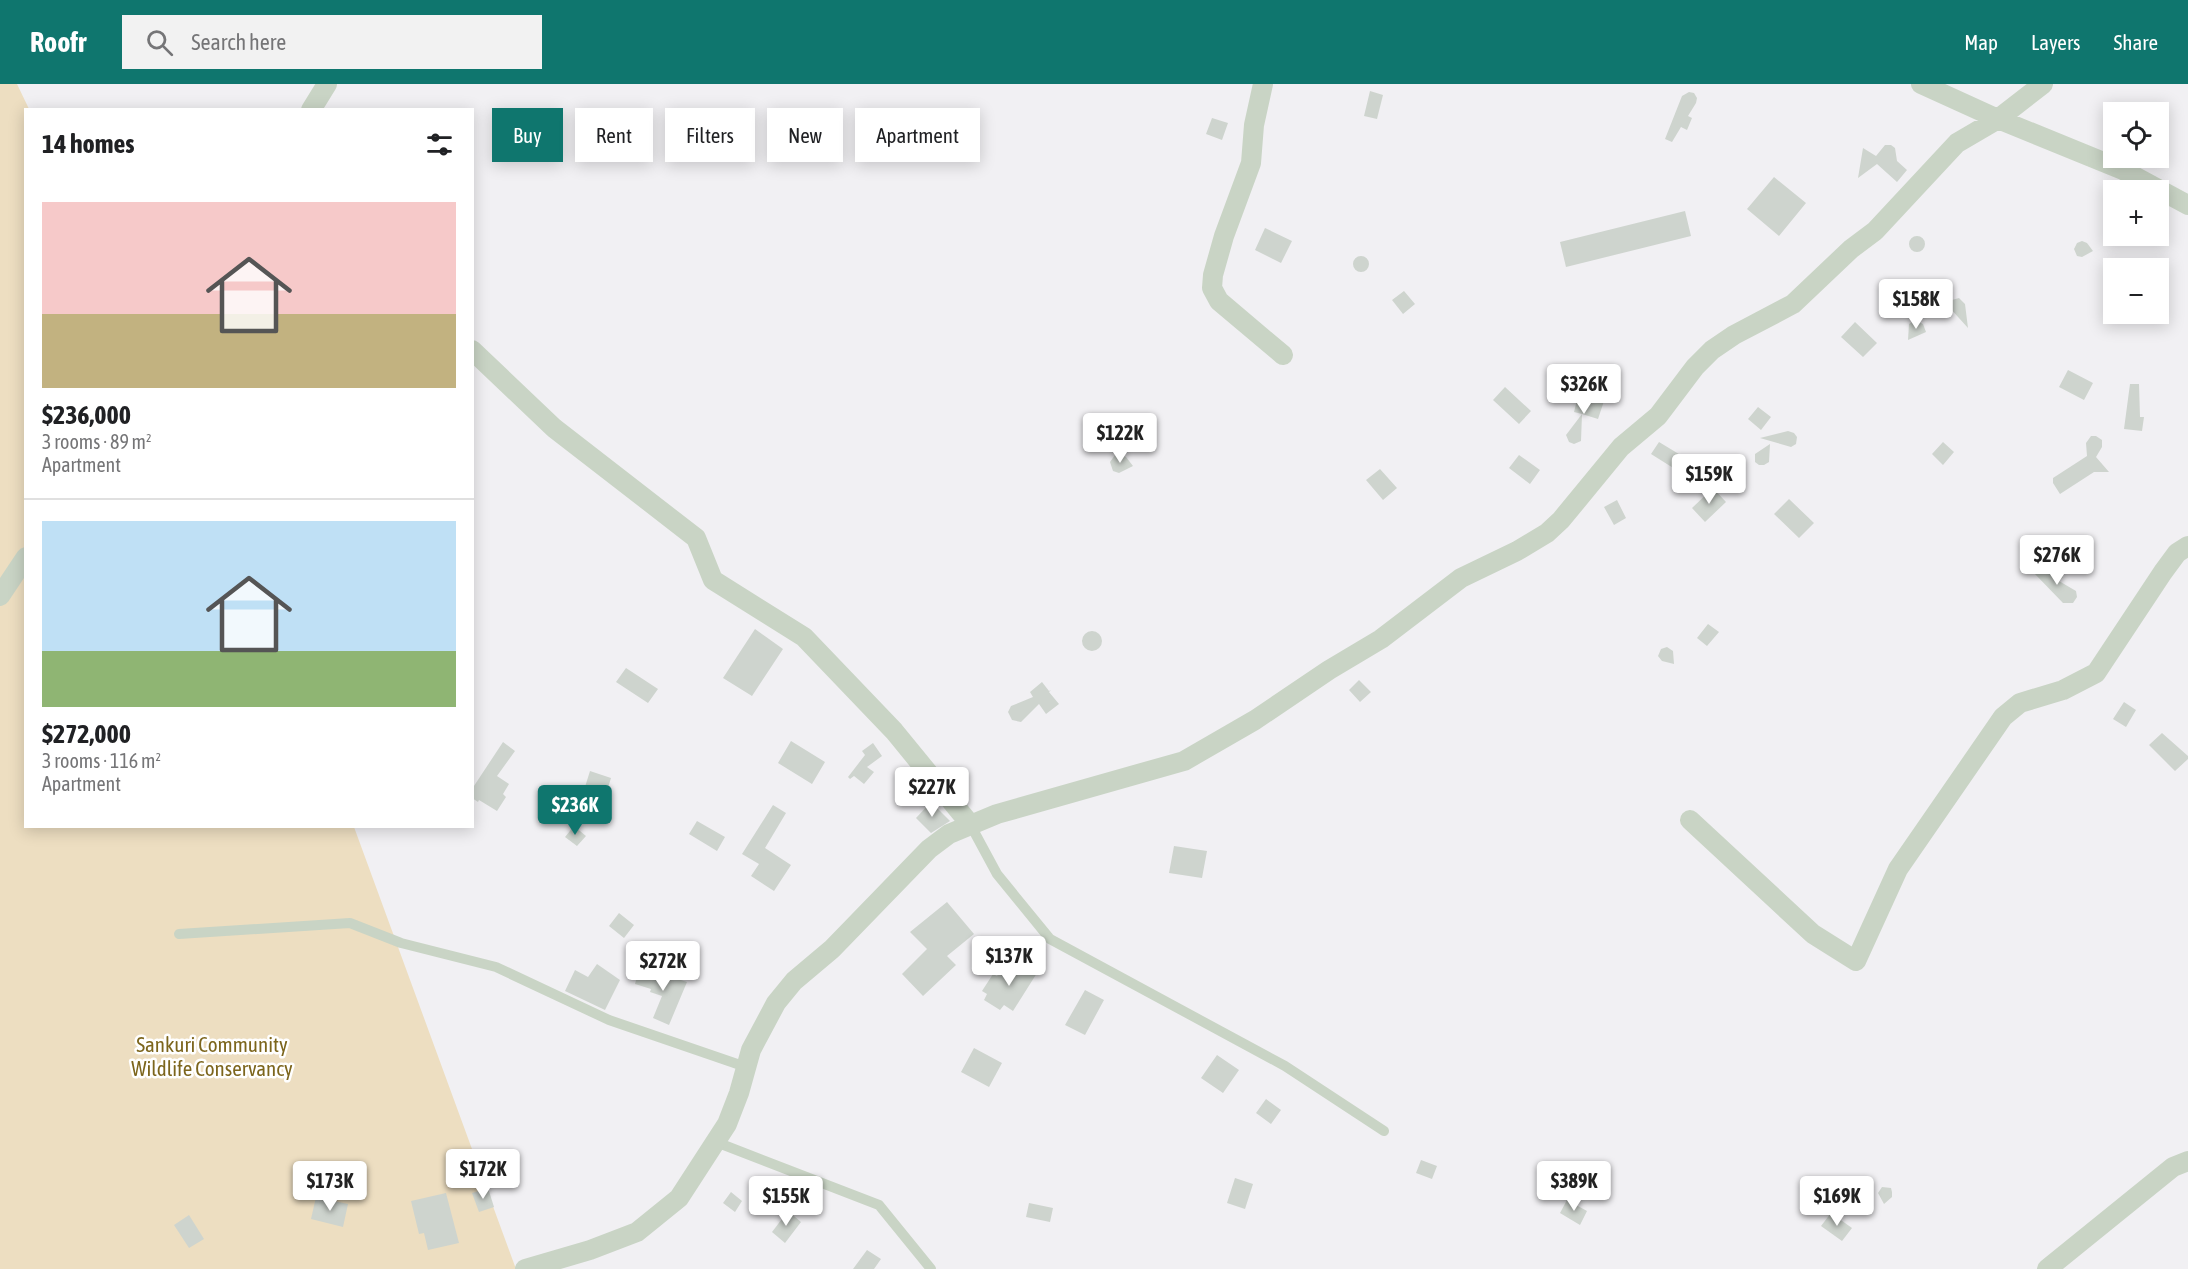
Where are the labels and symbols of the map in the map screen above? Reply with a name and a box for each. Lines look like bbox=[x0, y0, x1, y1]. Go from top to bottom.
pin: $158K bbox=[1874, 279, 1958, 330]
pin: $326K bbox=[1542, 364, 1626, 415]
pin: $122K bbox=[1078, 413, 1162, 464]
pin: $159K bbox=[1667, 454, 1751, 505]
pin: $276K bbox=[2015, 535, 2099, 586]
pin: $227K bbox=[890, 767, 974, 818]
pin: $236K bbox=[533, 785, 617, 836]
pin: $137K bbox=[967, 936, 1051, 987]
pin: $272K bbox=[621, 941, 705, 992]
park label: Sankuri Community Wildlife Conservancy bbox=[131, 1032, 293, 1080]
pin: $172K bbox=[441, 1149, 525, 1200]
pin: $173K bbox=[288, 1161, 372, 1212]
pin: $389K bbox=[1532, 1161, 1616, 1212]
pin: $155K bbox=[744, 1176, 828, 1227]
pin: $169K bbox=[1795, 1176, 1879, 1227]

